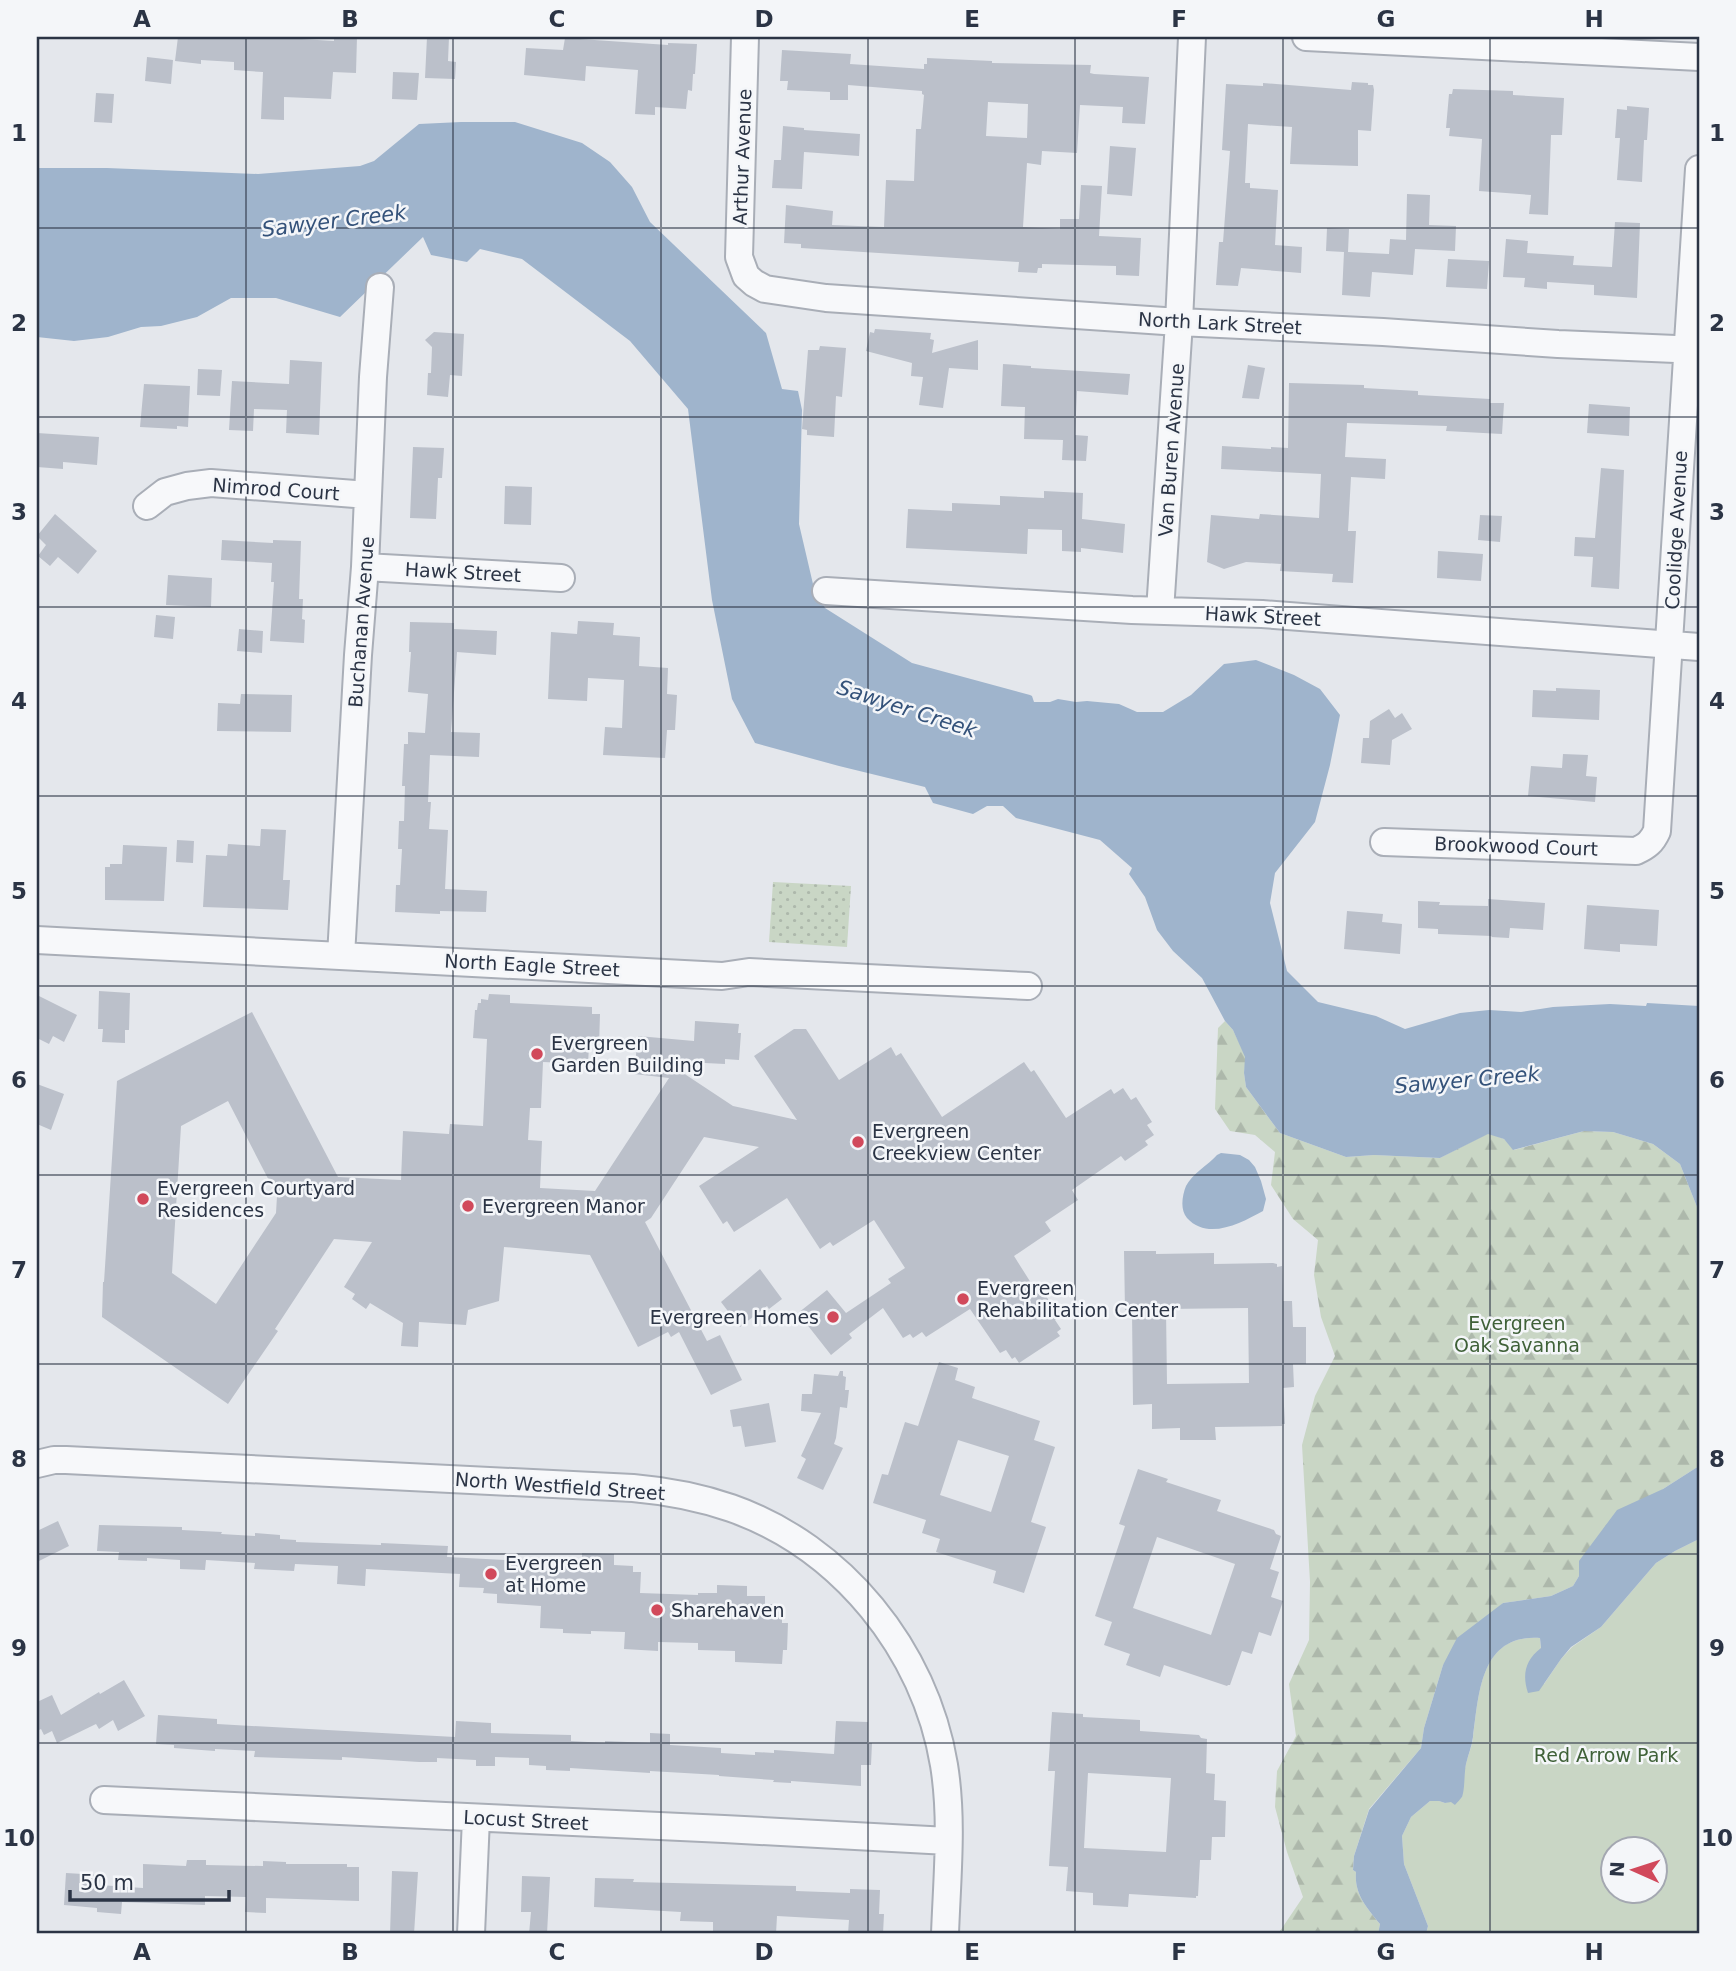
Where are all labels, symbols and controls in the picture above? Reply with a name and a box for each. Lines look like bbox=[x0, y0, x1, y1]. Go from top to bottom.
text: A bbox=[133, 6, 151, 32]
text: B bbox=[341, 6, 359, 32]
text: C bbox=[549, 6, 565, 32]
text: D bbox=[754, 6, 774, 32]
text: E bbox=[964, 6, 980, 32]
text: F bbox=[1171, 6, 1187, 32]
text: G bbox=[1377, 6, 1395, 32]
text: H bbox=[1584, 6, 1604, 32]
street label: Arthur Avenue bbox=[729, 88, 755, 226]
text: 1 bbox=[11, 120, 27, 146]
text: 1 bbox=[1709, 120, 1725, 146]
water label: Sawyer Creek bbox=[260, 200, 408, 242]
street label: North Lark Street bbox=[1138, 308, 1302, 338]
text: 2 bbox=[11, 310, 27, 336]
text: 2 bbox=[1709, 310, 1725, 336]
street label: Van Buren Avenue bbox=[1154, 362, 1188, 538]
street label: Coolidge Avenue bbox=[1661, 450, 1691, 610]
street label: Nimrod Court bbox=[212, 474, 340, 504]
text: 3 bbox=[11, 499, 27, 525]
text: 3 bbox=[1709, 499, 1725, 525]
street label: Buchanan Avenue bbox=[344, 536, 378, 708]
street label: Hawk Street bbox=[404, 558, 522, 586]
street label: Hawk Street bbox=[1204, 602, 1322, 630]
water label: Sawyer Creek bbox=[834, 675, 981, 743]
text: 4 bbox=[11, 688, 27, 714]
text: 4 bbox=[1709, 688, 1725, 714]
street label: Brookwood Court bbox=[1434, 832, 1598, 860]
text: 5 bbox=[11, 878, 27, 904]
text: 5 bbox=[1709, 878, 1725, 904]
street label: North Eagle Street bbox=[444, 949, 620, 981]
place label: Evergreen Garden Building bbox=[551, 1032, 704, 1076]
marker: Evergreen Garden Building bbox=[529, 1046, 545, 1062]
water label: Sawyer Creek bbox=[1394, 1062, 1541, 1098]
text: 6 bbox=[11, 1067, 27, 1093]
text: 6 bbox=[1709, 1067, 1725, 1093]
place label: Evergreen Creekview Center bbox=[872, 1120, 1041, 1164]
marker: Evergreen Creekview Center bbox=[850, 1134, 866, 1150]
place label: Evergreen Courtyard Residences bbox=[157, 1177, 355, 1221]
marker: Evergreen Courtyard Residences bbox=[135, 1191, 151, 1207]
place label: Evergreen Manor bbox=[482, 1195, 645, 1217]
marker: Evergreen Manor bbox=[460, 1198, 476, 1214]
text: 7 bbox=[11, 1257, 27, 1283]
text: 7 bbox=[1709, 1257, 1725, 1283]
place label: Evergreen Rehabilitation Center bbox=[977, 1277, 1178, 1321]
marker: Evergreen Rehabilitation Center bbox=[955, 1291, 971, 1307]
place label: Evergreen Homes bbox=[650, 1306, 819, 1328]
marker: Evergreen Homes bbox=[825, 1309, 841, 1325]
park label: Evergreen Oak Savanna bbox=[1454, 1312, 1580, 1356]
text: 8 bbox=[11, 1446, 27, 1472]
text: 8 bbox=[1709, 1446, 1725, 1472]
street label: North Westfield Street bbox=[454, 1468, 666, 1504]
place label: Evergreen at Home bbox=[505, 1552, 602, 1596]
marker: Evergreen at Home bbox=[483, 1566, 499, 1582]
place label: Sharehaven bbox=[671, 1599, 785, 1621]
marker: Sharehaven bbox=[649, 1602, 665, 1618]
text: 9 bbox=[11, 1635, 27, 1661]
text: 9 bbox=[1709, 1635, 1725, 1661]
park label: Red Arrow Park bbox=[1534, 1744, 1678, 1766]
street label: Locust Street bbox=[463, 1806, 589, 1834]
text: 10 bbox=[3, 1825, 35, 1851]
text: 10 bbox=[1701, 1825, 1733, 1851]
north arrow bbox=[1600, 1834, 1670, 1904]
scale bar bbox=[70, 1859, 229, 1903]
text: N bbox=[1606, 1861, 1628, 1878]
text: 50 m bbox=[80, 1871, 134, 1895]
text: A bbox=[133, 1939, 151, 1965]
text: B bbox=[341, 1939, 359, 1965]
text: C bbox=[549, 1939, 565, 1965]
text: D bbox=[754, 1939, 774, 1965]
text: E bbox=[964, 1939, 980, 1965]
text: F bbox=[1171, 1939, 1187, 1965]
text: G bbox=[1377, 1939, 1395, 1965]
text: H bbox=[1584, 1939, 1604, 1965]

